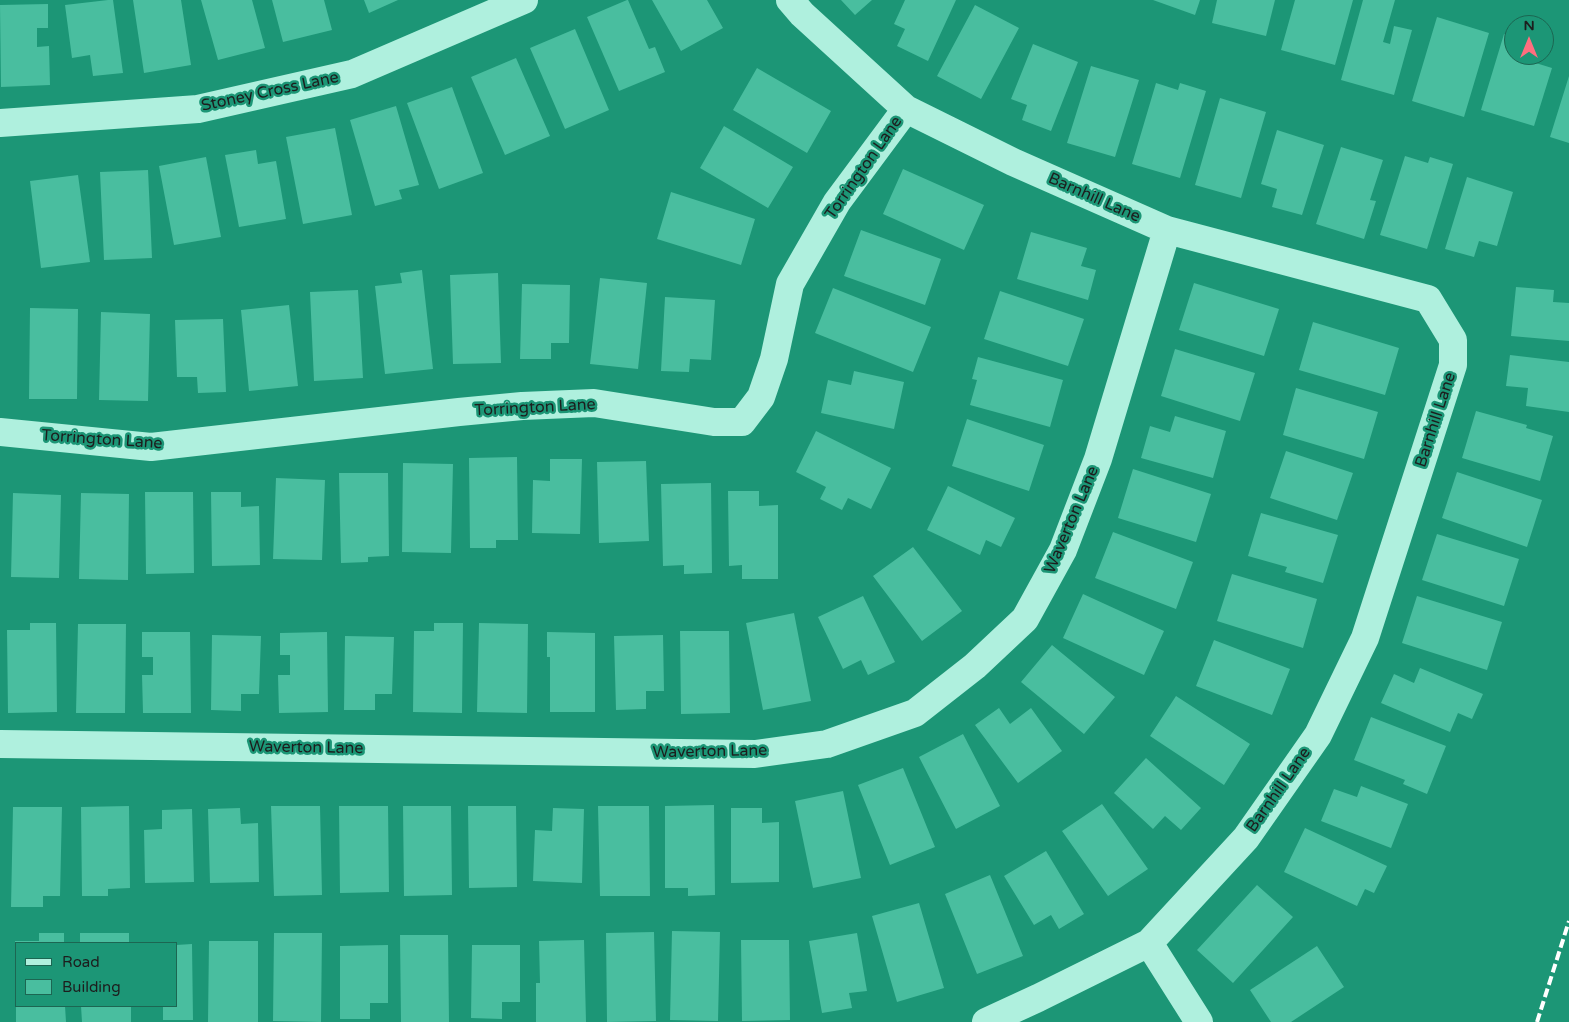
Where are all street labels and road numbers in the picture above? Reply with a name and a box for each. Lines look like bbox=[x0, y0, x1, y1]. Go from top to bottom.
street label: Stoney Cross Lane bbox=[200, 68, 340, 116]
street label: Torrington Lane bbox=[821, 113, 907, 223]
street label: Barnhill Lane bbox=[1045, 169, 1143, 227]
street label: Barnhill Lane bbox=[1412, 370, 1460, 470]
street label: Torrington Lane bbox=[474, 395, 596, 421]
street label: Torrington Lane bbox=[41, 426, 163, 454]
street label: Waverton Lane bbox=[1041, 464, 1103, 576]
street label: Waverton Lane bbox=[249, 737, 363, 759]
street label: Waverton Lane bbox=[653, 741, 767, 763]
street label: Barnhill Lane bbox=[1243, 744, 1315, 836]

